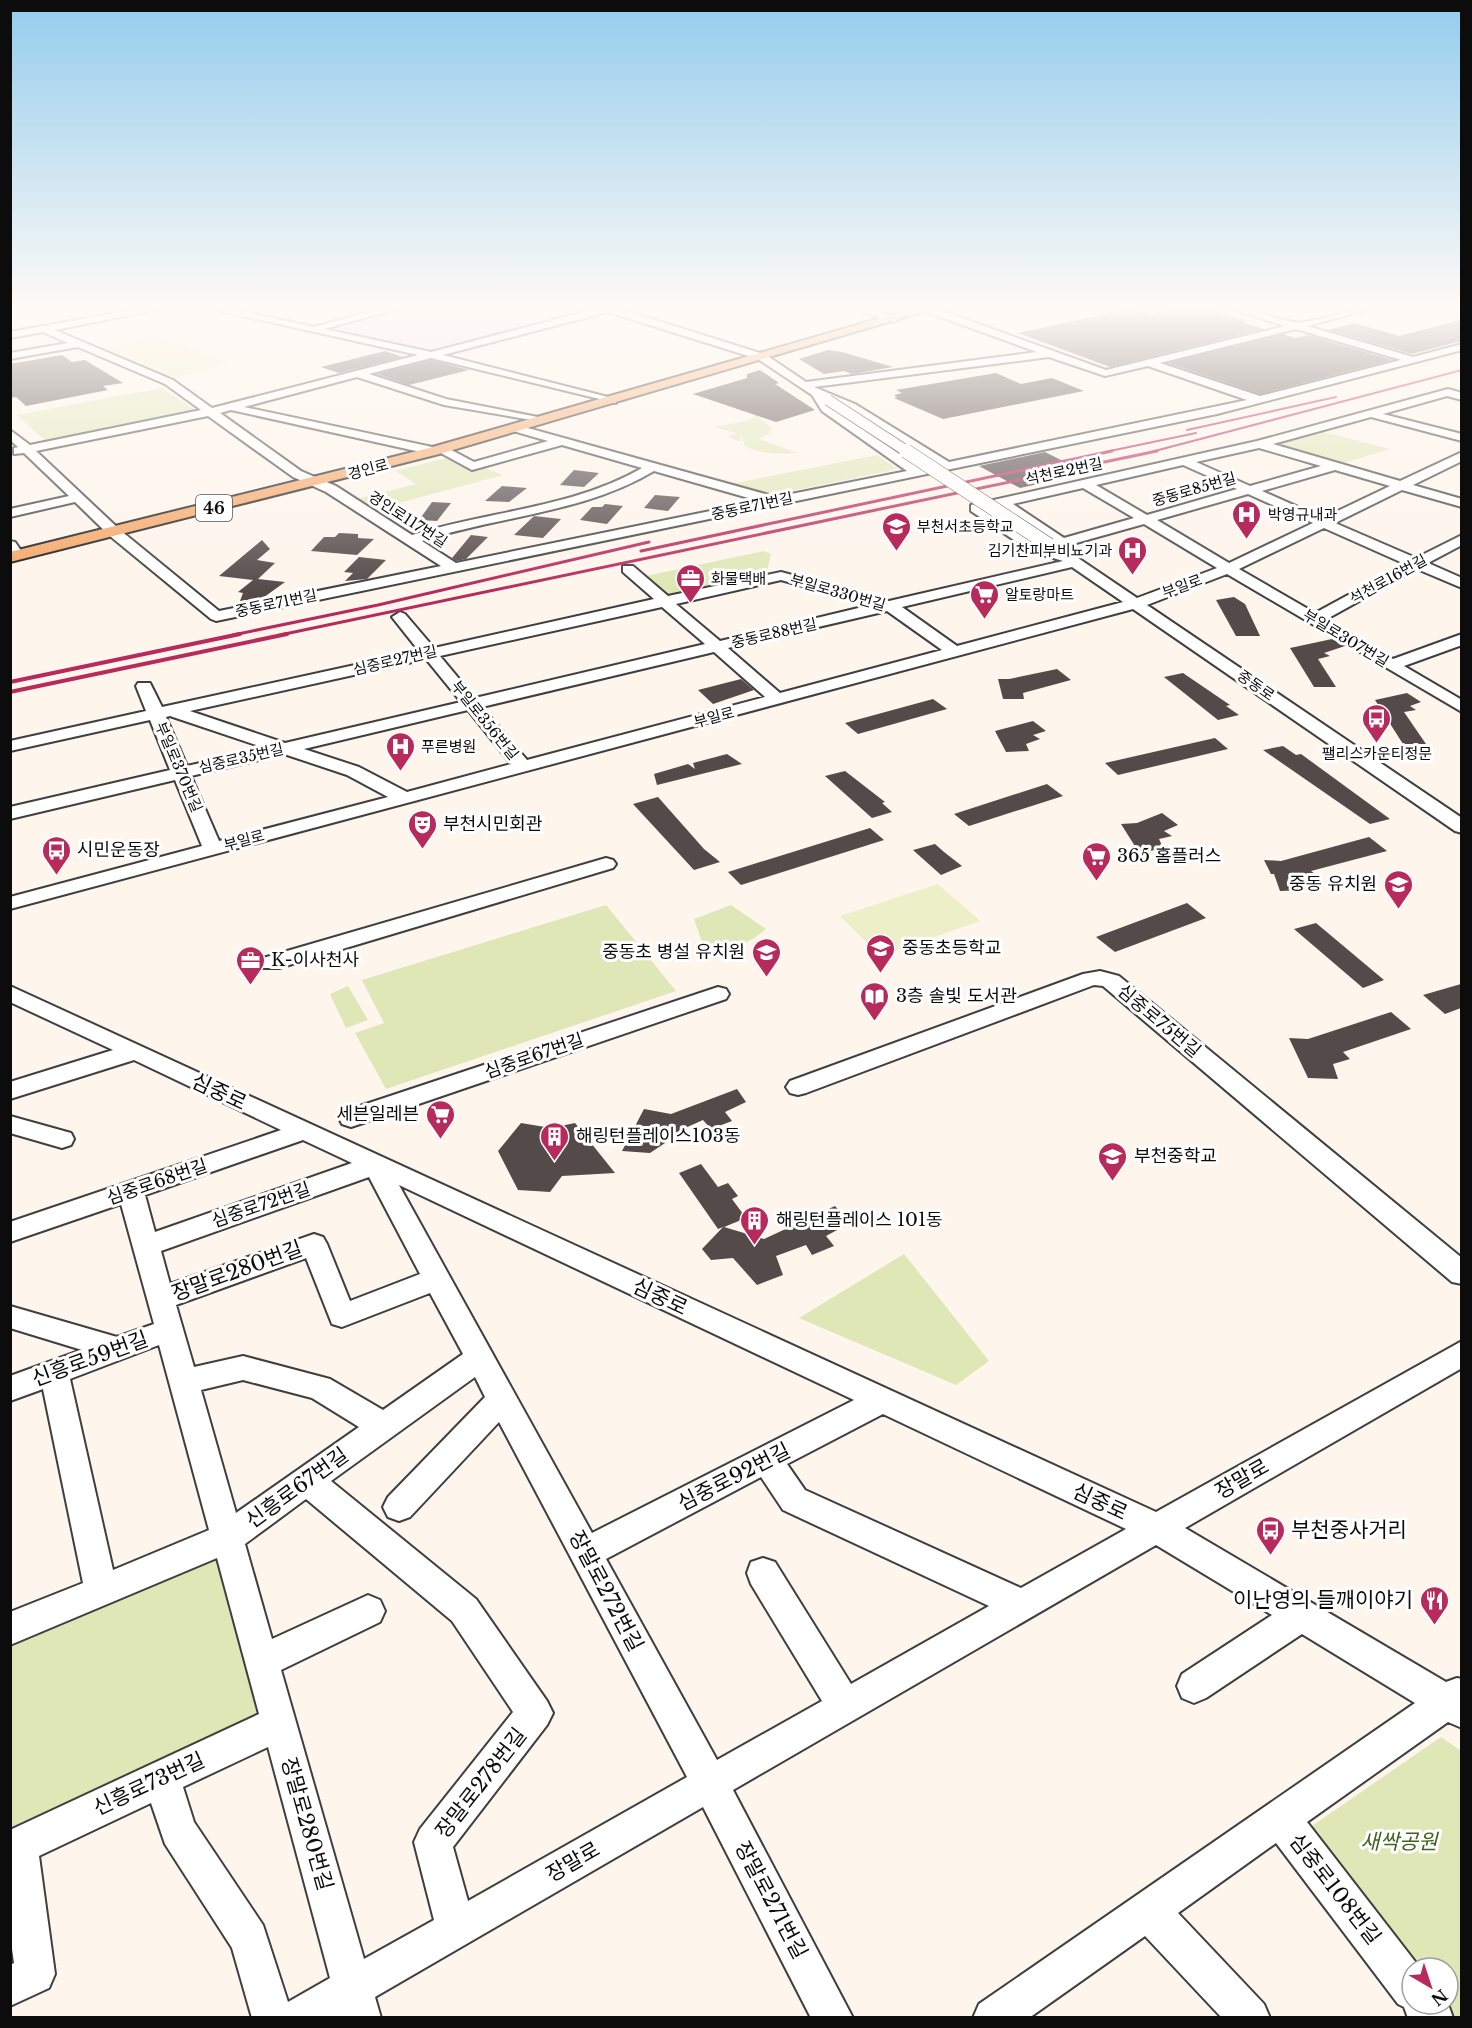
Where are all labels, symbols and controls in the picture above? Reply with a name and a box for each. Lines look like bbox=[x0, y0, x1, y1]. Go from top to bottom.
street label: 경인로 bbox=[346, 454, 390, 484]
street label: 석천로2번길 bbox=[1024, 454, 1104, 488]
street label: 중동로85번길 bbox=[1150, 468, 1238, 510]
street label: 경인로117번길 bbox=[365, 487, 451, 551]
street label: 중동로71번길 bbox=[709, 488, 795, 524]
road number: 46 bbox=[196, 495, 232, 521]
hospital icon: 박영규내과 bbox=[1231, 498, 1263, 540]
place label: 박영규내과 bbox=[1268, 505, 1337, 524]
school or university icon: 부천서초등학교 bbox=[880, 510, 912, 552]
place label: 부천서초등학교 bbox=[917, 517, 1014, 536]
hospital icon: 김기찬피부비뇨기과 bbox=[1117, 534, 1149, 576]
place label: 김기찬피부비뇨기과 bbox=[988, 541, 1112, 560]
street label: 석천로16번길 bbox=[1346, 550, 1430, 608]
office icon: 화물택배 bbox=[674, 562, 706, 604]
place label: 화물택배 bbox=[711, 569, 766, 588]
street label: 부일로330번길 bbox=[788, 569, 888, 615]
street label: 부일로 bbox=[1159, 570, 1205, 602]
supermarket icon: 알토랑마트 bbox=[968, 578, 1000, 620]
street label: 중동로71번길 bbox=[233, 585, 319, 621]
place label: 알토랑마트 bbox=[1005, 585, 1074, 604]
street label: 부일로307번길 bbox=[1300, 605, 1392, 671]
street label: 중동로88번길 bbox=[729, 614, 819, 652]
street label: 심중로27번길 bbox=[351, 641, 439, 679]
street label: 중동로 bbox=[1234, 665, 1278, 705]
street label: 부일로356번길 bbox=[447, 677, 523, 763]
street label: 부일로 bbox=[692, 702, 736, 732]
bus stop icon: 팰리스카운티정문 bbox=[1361, 702, 1393, 744]
street label: 부일로370번길 bbox=[151, 719, 207, 815]
hospital icon: 푸른병원 bbox=[384, 730, 416, 772]
place label: 푸른병원 bbox=[421, 737, 476, 756]
street label: 심중로35번길 bbox=[197, 739, 285, 777]
place label: 팰리스카운티정문 bbox=[1322, 744, 1432, 763]
theatre icon: 부천시민회관 bbox=[406, 808, 438, 850]
place label: 부천시민회관 bbox=[443, 813, 543, 835]
street label: 부일로 bbox=[222, 825, 266, 855]
bus stop icon: 시민운동장 bbox=[40, 834, 72, 876]
place label: 시민운동장 bbox=[77, 839, 160, 861]
supermarket icon: 365 홈플러스 bbox=[1080, 840, 1112, 882]
place label: 365 홈플러스 bbox=[1117, 845, 1221, 867]
school or university icon: 중동 유치원 bbox=[1382, 868, 1414, 910]
place label: 중동 유치원 bbox=[1289, 873, 1377, 895]
school or university icon: 중동초등학교 bbox=[865, 932, 897, 974]
school or university icon: 중동초 병설 유치원 bbox=[750, 936, 782, 978]
place label: 중동초등학교 bbox=[902, 937, 1001, 959]
place label: 중동초 병설 유치원 bbox=[602, 941, 745, 963]
office icon: K-이사천사 bbox=[234, 944, 266, 986]
place label: K-이사천사 bbox=[271, 949, 359, 971]
library icon: 3층 솔빛 도서관 bbox=[859, 980, 891, 1022]
street label: 심중로75번길 bbox=[1113, 980, 1205, 1062]
place label: 3층 솔빛 도서관 bbox=[896, 985, 1017, 1007]
street label: 심중로67번길 bbox=[482, 1029, 586, 1083]
street label: 심중로 bbox=[187, 1068, 251, 1116]
supermarket icon: 세븐일레븐 bbox=[424, 1098, 456, 1140]
place label: 세븐일레븐 bbox=[336, 1103, 419, 1125]
building icon: 해링턴플레이스103동 bbox=[539, 1120, 571, 1162]
place label: 해링턴플레이스103동 bbox=[576, 1125, 740, 1147]
school or university icon: 부천중학교 bbox=[1097, 1140, 1129, 1182]
place label: 부천중학교 bbox=[1134, 1145, 1217, 1167]
street label: 심중로68번길 bbox=[104, 1154, 210, 1210]
street label: 심중로72번길 bbox=[209, 1178, 313, 1232]
building icon: 해링턴플레이스 101동 bbox=[739, 1204, 771, 1246]
place label: 해링턴플레이스 101동 bbox=[776, 1209, 943, 1231]
street label: 장말로280번길 bbox=[168, 1235, 306, 1307]
street label: 심중로 bbox=[628, 1273, 692, 1321]
street label: 신흥로59번길 bbox=[28, 1326, 152, 1392]
street label: 심중로92번길 bbox=[673, 1437, 795, 1517]
street label: 신흥로67번길 bbox=[241, 1442, 353, 1534]
street label: 장말로 bbox=[1210, 1453, 1274, 1505]
street label: 심중로 bbox=[1068, 1478, 1132, 1526]
bus stop icon: 부천중사거리 bbox=[1254, 1514, 1286, 1556]
place label: 부천중사거리 bbox=[1291, 1517, 1407, 1543]
street label: 장말로272번길 bbox=[563, 1526, 649, 1656]
restaurant icon: 이난영의 들깨이야기 bbox=[1418, 1584, 1450, 1626]
place label: 이난영의 들깨이야기 bbox=[1233, 1587, 1413, 1613]
street label: 장말로278번길 bbox=[430, 1723, 532, 1843]
street label: 신흥로73번길 bbox=[89, 1747, 209, 1821]
street label: 장말로280번길 bbox=[276, 1754, 338, 1894]
street label: 심중로108번길 bbox=[1284, 1828, 1386, 1950]
park label: 새싹공원 bbox=[1360, 1829, 1439, 1855]
street label: 장말로 bbox=[541, 1836, 605, 1888]
street label: 장말로271번길 bbox=[729, 1837, 813, 1963]
north arrow bbox=[1400, 1956, 1460, 2016]
text: N bbox=[1427, 1985, 1452, 2010]

